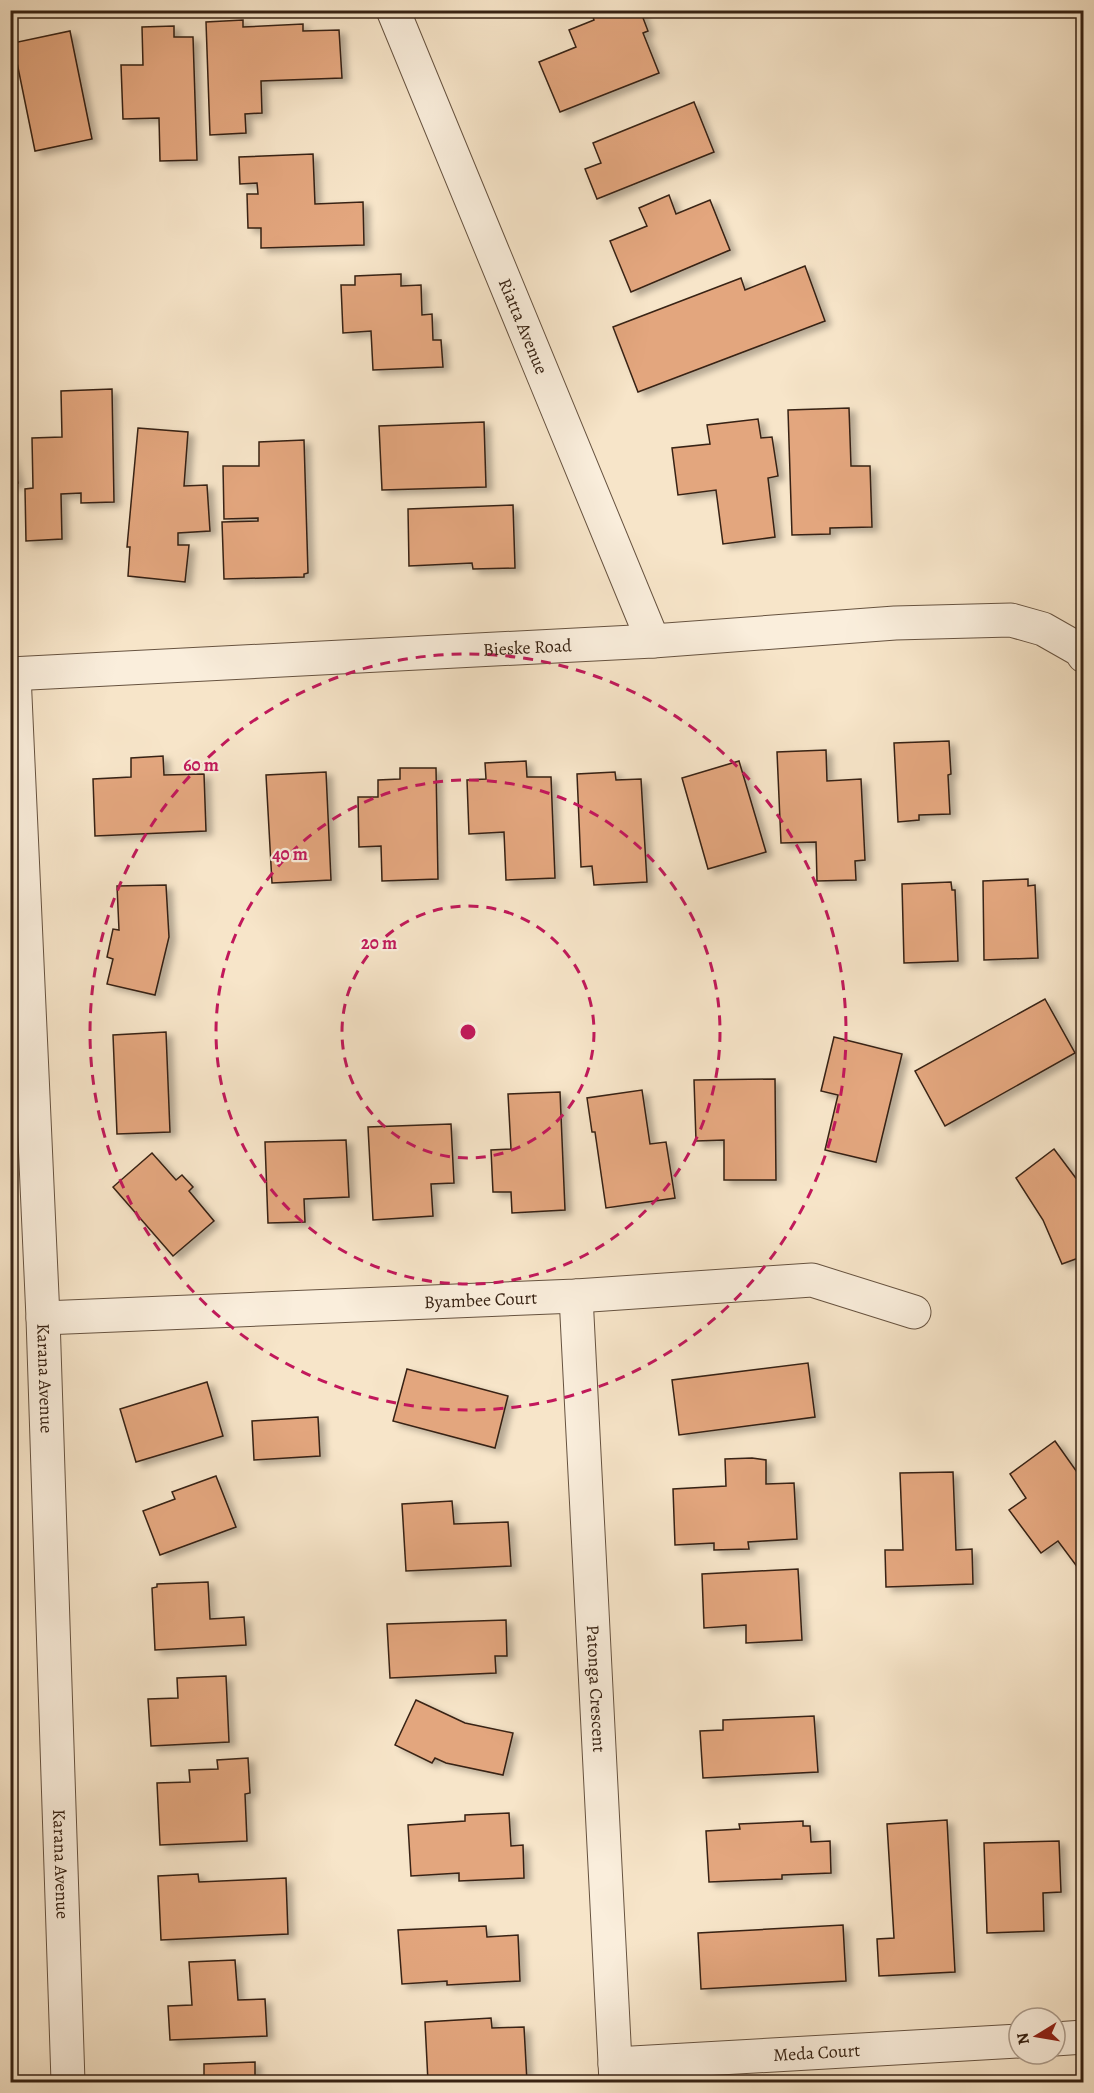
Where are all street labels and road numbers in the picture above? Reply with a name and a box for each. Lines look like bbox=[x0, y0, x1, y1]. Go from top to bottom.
street label: Riatta Avenue bbox=[493, 275, 554, 378]
street label: Bieske Road bbox=[482, 633, 573, 662]
street label: Byambee Court bbox=[424, 1286, 538, 1314]
street label: Karana Avenue bbox=[31, 1323, 59, 1434]
street label: Patonga Crescent bbox=[581, 1624, 611, 1753]
street label: Karana Avenue bbox=[47, 1809, 75, 1919]
street label: Meda Court bbox=[773, 2038, 861, 2067]

